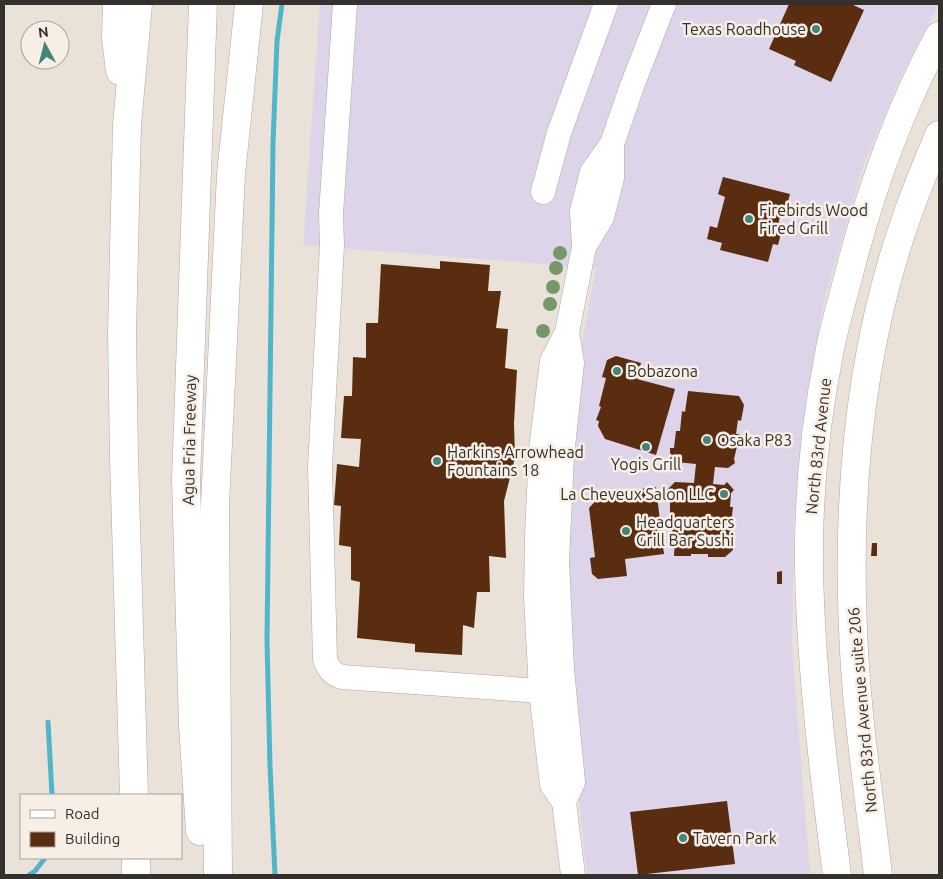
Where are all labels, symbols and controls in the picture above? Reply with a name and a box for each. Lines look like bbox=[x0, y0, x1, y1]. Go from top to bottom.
north arrow bbox=[20, 20, 70, 70]
place label: Texas Roadhouse bbox=[682, 20, 806, 38]
marker: Texas Roadhouse bbox=[810, 23, 822, 35]
text: N bbox=[37, 24, 50, 41]
place label: Firebirds Wood Fired Grill bbox=[759, 201, 868, 237]
marker: Firebirds Wood Fired Grill bbox=[743, 213, 755, 225]
place label: Bobazona bbox=[627, 362, 698, 380]
marker: Bobazona bbox=[611, 365, 623, 377]
street label: Agua Fria Freeway bbox=[179, 374, 199, 506]
street label: North 83rd Avenue bbox=[802, 377, 834, 515]
place label: Osaka P83 bbox=[717, 431, 792, 449]
marker: Osaka P83 bbox=[701, 434, 713, 446]
marker: Yogis Grill bbox=[640, 441, 652, 453]
place label: Harkins Arrowhead Fountains 18 bbox=[447, 443, 584, 479]
marker: Harkins Arrowhead Fountains 18 bbox=[431, 455, 443, 467]
place label: Yogis Grill bbox=[611, 455, 681, 473]
place label: La Cheveux Salon LLC bbox=[560, 485, 714, 503]
marker: La Cheveux Salon LLC bbox=[718, 488, 730, 500]
place label: Headquarters Grill Bar Sushi bbox=[636, 513, 735, 549]
marker: Headquarters Grill Bar Sushi bbox=[620, 525, 632, 537]
street label: North 83rd Avenue suite 206 bbox=[844, 606, 880, 814]
legend bbox=[20, 794, 182, 859]
text: Road bbox=[65, 805, 100, 822]
place label: Tavern Park bbox=[693, 829, 777, 847]
text: Building bbox=[65, 830, 120, 847]
marker: Tavern Park bbox=[677, 832, 689, 844]

